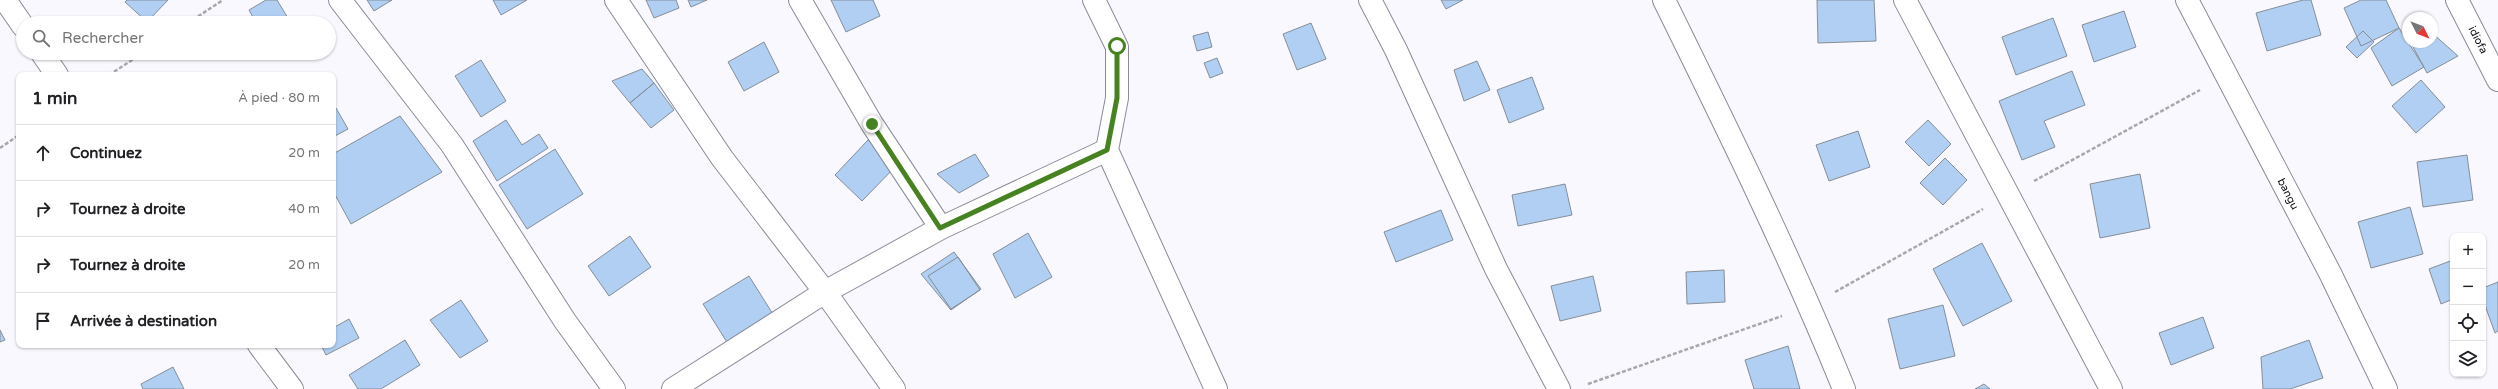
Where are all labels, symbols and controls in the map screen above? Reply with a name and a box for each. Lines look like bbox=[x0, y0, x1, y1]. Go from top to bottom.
north arrow bbox=[2402, 12, 2438, 48]
search box bbox=[16, 16, 336, 60]
street label: idiofa bbox=[2466, 24, 2490, 56]
icon: search bbox=[30, 27, 52, 49]
text: Rechercher bbox=[62, 29, 144, 47]
route start bbox=[1108, 37, 1126, 55]
text: 1 min bbox=[32, 88, 77, 109]
text: À pied · 80 m bbox=[238, 90, 320, 106]
route end bbox=[863, 115, 881, 133]
icon: ahead bbox=[32, 142, 54, 164]
text: Continuez bbox=[70, 144, 142, 162]
text: 20 m bbox=[288, 145, 320, 161]
street label: bangu bbox=[2275, 176, 2301, 212]
icon: right bbox=[32, 198, 54, 220]
text: Tournez à droite bbox=[70, 200, 185, 218]
text: 40 m bbox=[288, 201, 320, 217]
map controls bbox=[2450, 233, 2486, 377]
button: + bbox=[2450, 233, 2486, 269]
icon: right bbox=[32, 254, 54, 276]
text: Tournez à droite bbox=[70, 256, 185, 274]
text: 20 m bbox=[288, 257, 320, 273]
button: − bbox=[2450, 269, 2486, 305]
button: locate bbox=[2450, 305, 2486, 341]
icon: arrive bbox=[32, 310, 54, 332]
text: Arrivée à destination bbox=[70, 312, 217, 330]
button: layers bbox=[2450, 341, 2486, 377]

